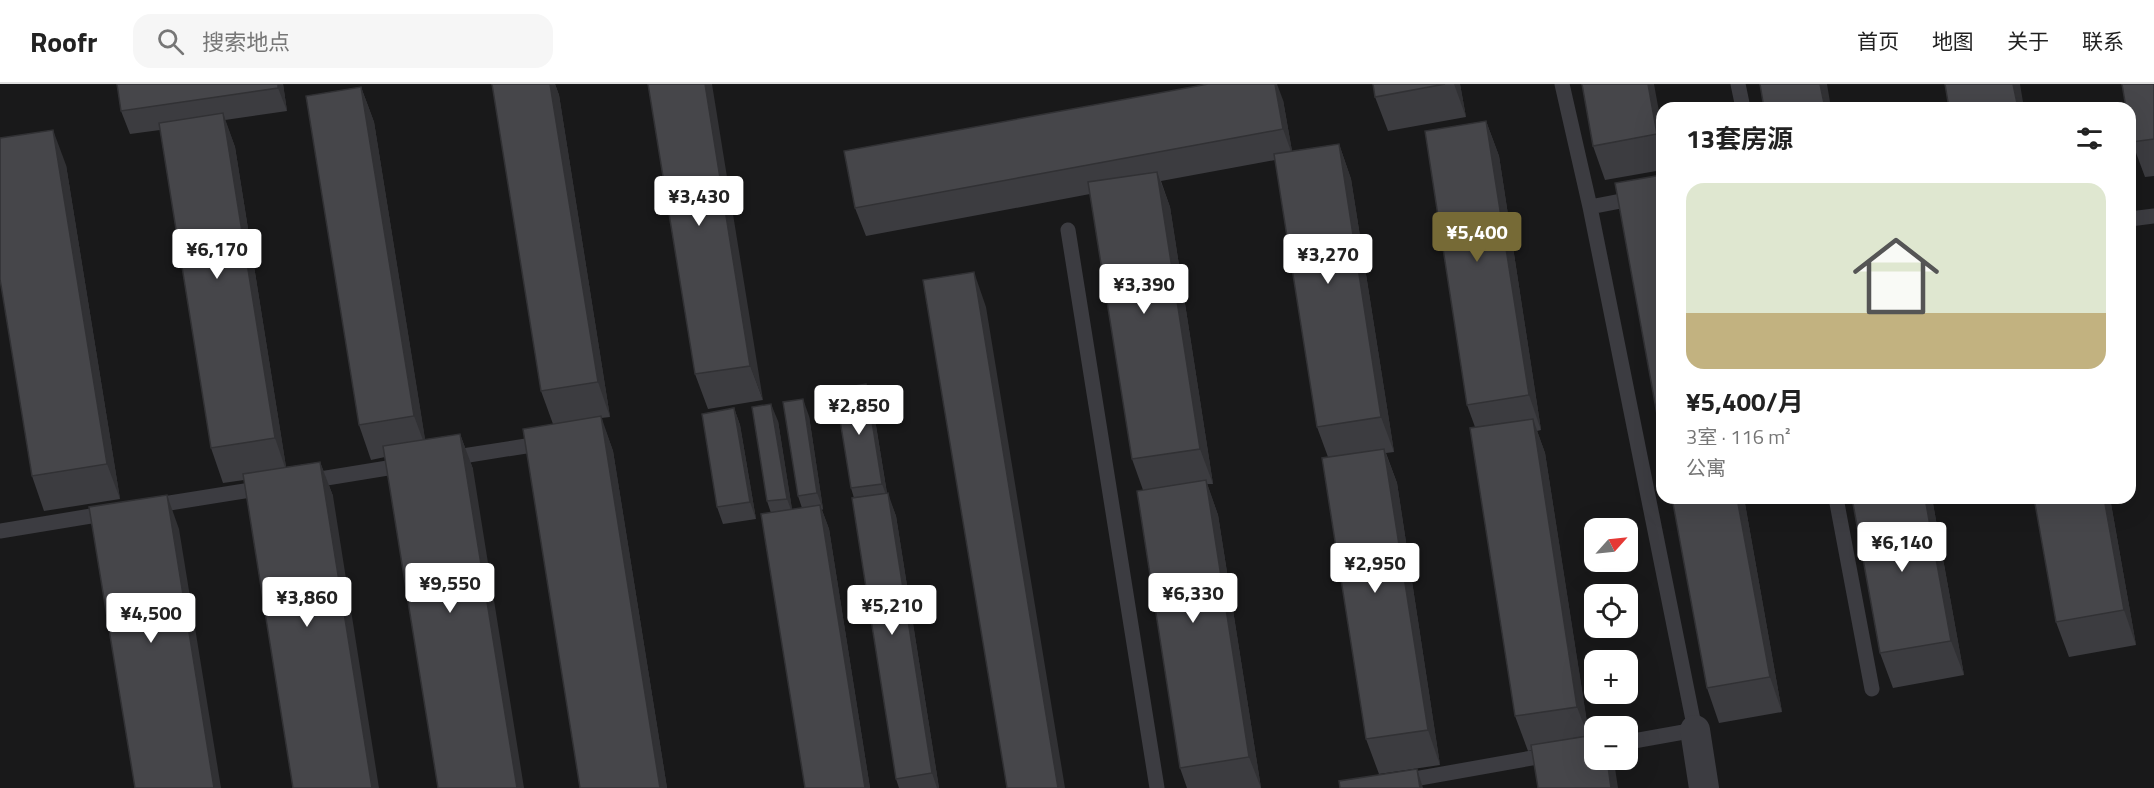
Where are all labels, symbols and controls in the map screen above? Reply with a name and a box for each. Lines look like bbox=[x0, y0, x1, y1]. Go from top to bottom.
search box bbox=[133, 14, 553, 68]
text: Roofr bbox=[30, 20, 97, 63]
icon: search bbox=[154, 25, 187, 58]
text: 搜索地点 bbox=[202, 25, 290, 59]
text: 首页 bbox=[1857, 25, 1899, 57]
text: 地图 bbox=[1932, 25, 1974, 57]
text: 关于 bbox=[2007, 25, 2049, 57]
text: 联系 bbox=[2082, 25, 2124, 57]
text: 13套房源 bbox=[1686, 119, 1793, 158]
icon: filters bbox=[2073, 122, 2106, 155]
pin: ¥3,430 bbox=[650, 176, 748, 227]
text: ¥3,430 bbox=[668, 180, 730, 211]
pin: ¥5,400 bbox=[1428, 212, 1526, 263]
text: ¥5,400 bbox=[1446, 216, 1508, 247]
icon: home bbox=[1842, 222, 1950, 330]
pin: ¥6,170 bbox=[168, 229, 266, 280]
text: ¥6,170 bbox=[186, 233, 248, 264]
pin: ¥3,270 bbox=[1279, 234, 1377, 285]
text: ¥3,270 bbox=[1297, 238, 1359, 269]
pin: ¥3,390 bbox=[1095, 264, 1193, 315]
text: ¥3,390 bbox=[1113, 268, 1175, 299]
text: ¥5,400/月 bbox=[1686, 382, 1804, 421]
pin: ¥2,850 bbox=[810, 385, 908, 436]
text: ¥2,850 bbox=[828, 389, 890, 420]
text: 3室 · 116 m² bbox=[1686, 421, 1791, 452]
text: 公寓 bbox=[1686, 452, 1726, 483]
north arrow bbox=[1584, 518, 1638, 572]
map controls bbox=[1584, 518, 1638, 770]
pin: ¥6,140 bbox=[1853, 522, 1951, 573]
text: ¥6,140 bbox=[1871, 526, 1933, 557]
pin: ¥2,950 bbox=[1326, 543, 1424, 594]
text: ¥2,950 bbox=[1344, 547, 1406, 578]
pin: ¥9,550 bbox=[401, 563, 499, 614]
text: ¥9,550 bbox=[419, 567, 481, 598]
pin: ¥6,330 bbox=[1144, 573, 1242, 624]
pin: ¥3,860 bbox=[258, 577, 356, 628]
text: ¥6,330 bbox=[1162, 577, 1224, 608]
text: ¥3,860 bbox=[276, 581, 338, 612]
button: locate bbox=[1584, 584, 1638, 638]
pin: ¥5,210 bbox=[843, 585, 941, 636]
text: ¥5,210 bbox=[861, 589, 923, 620]
pin: ¥4,500 bbox=[102, 593, 200, 644]
text: ¥4,500 bbox=[120, 597, 182, 628]
button: + bbox=[1584, 650, 1638, 704]
button: − bbox=[1584, 716, 1638, 770]

